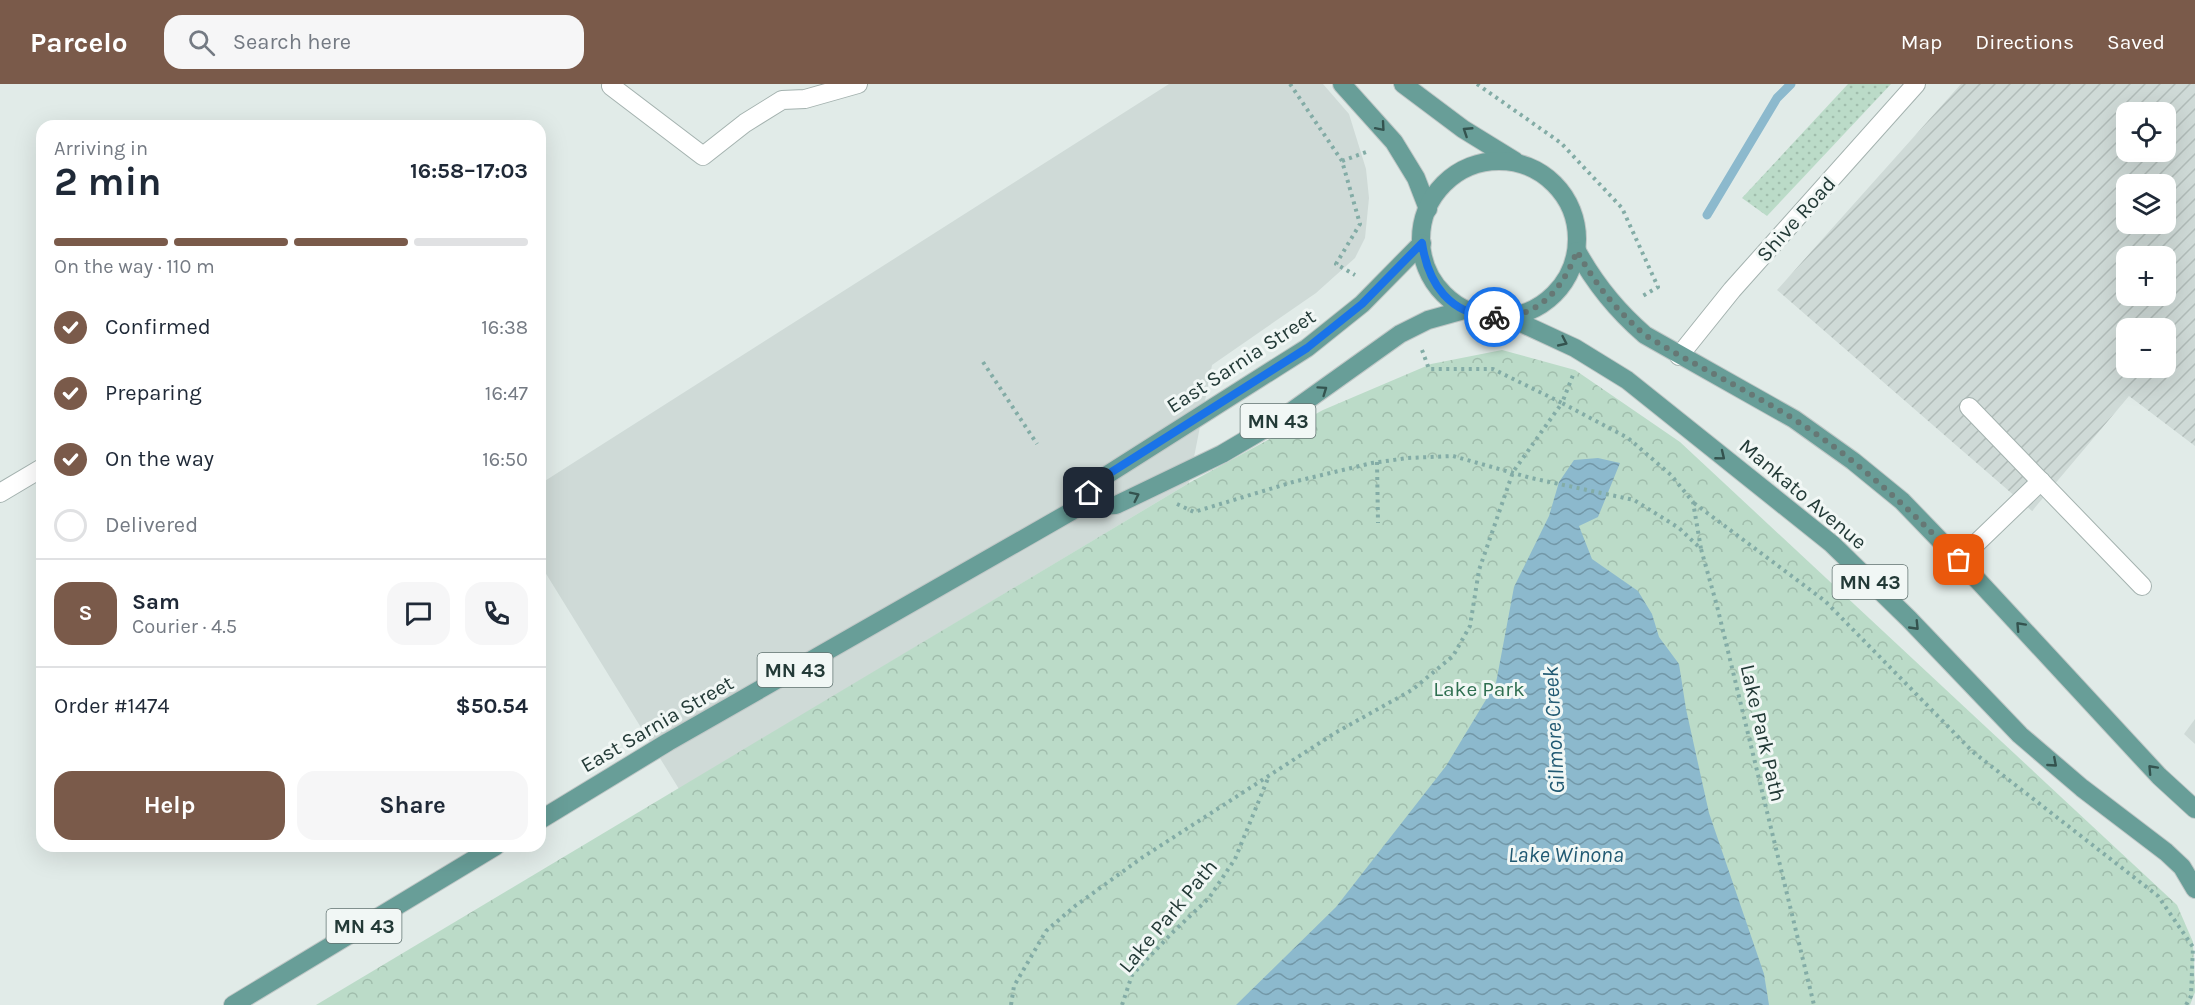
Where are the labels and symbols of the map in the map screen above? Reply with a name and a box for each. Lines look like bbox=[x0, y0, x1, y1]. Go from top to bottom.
one-way arrow bbox=[1374, 120, 1385, 131]
one-way arrow bbox=[1462, 127, 1473, 138]
street label: Shive Road bbox=[1752, 171, 1840, 267]
courier bbox=[1464, 287, 1524, 347]
street label: East Sarnia Street bbox=[1162, 304, 1320, 418]
one-way arrow bbox=[1557, 335, 1568, 347]
one-way arrow bbox=[1317, 386, 1328, 397]
road number: MN 43 bbox=[1240, 404, 1316, 438]
street label: Mankato Avenue bbox=[1734, 434, 1872, 554]
one-way arrow bbox=[1715, 448, 1726, 459]
pin bbox=[1063, 467, 1114, 518]
one-way arrow bbox=[1129, 491, 1140, 503]
pin bbox=[1933, 534, 1984, 585]
road number: MN 43 bbox=[1832, 565, 1908, 599]
one-way arrow bbox=[1908, 619, 1919, 629]
one-way arrow bbox=[2016, 622, 2027, 632]
road number: MN 43 bbox=[758, 653, 832, 687]
street label: Lake Park Path bbox=[1736, 662, 1790, 804]
water label: Gilmore Creek bbox=[1538, 665, 1570, 794]
street label: East Sarnia Street bbox=[576, 670, 738, 777]
park label: Lake Park bbox=[1433, 677, 1525, 701]
one-way arrow bbox=[2046, 756, 2057, 767]
one-way arrow bbox=[2148, 765, 2159, 776]
water label: Lake Winona bbox=[1508, 842, 1624, 868]
street label: Lake Park Path bbox=[1114, 855, 1222, 977]
road number: MN 43 bbox=[326, 909, 401, 943]

